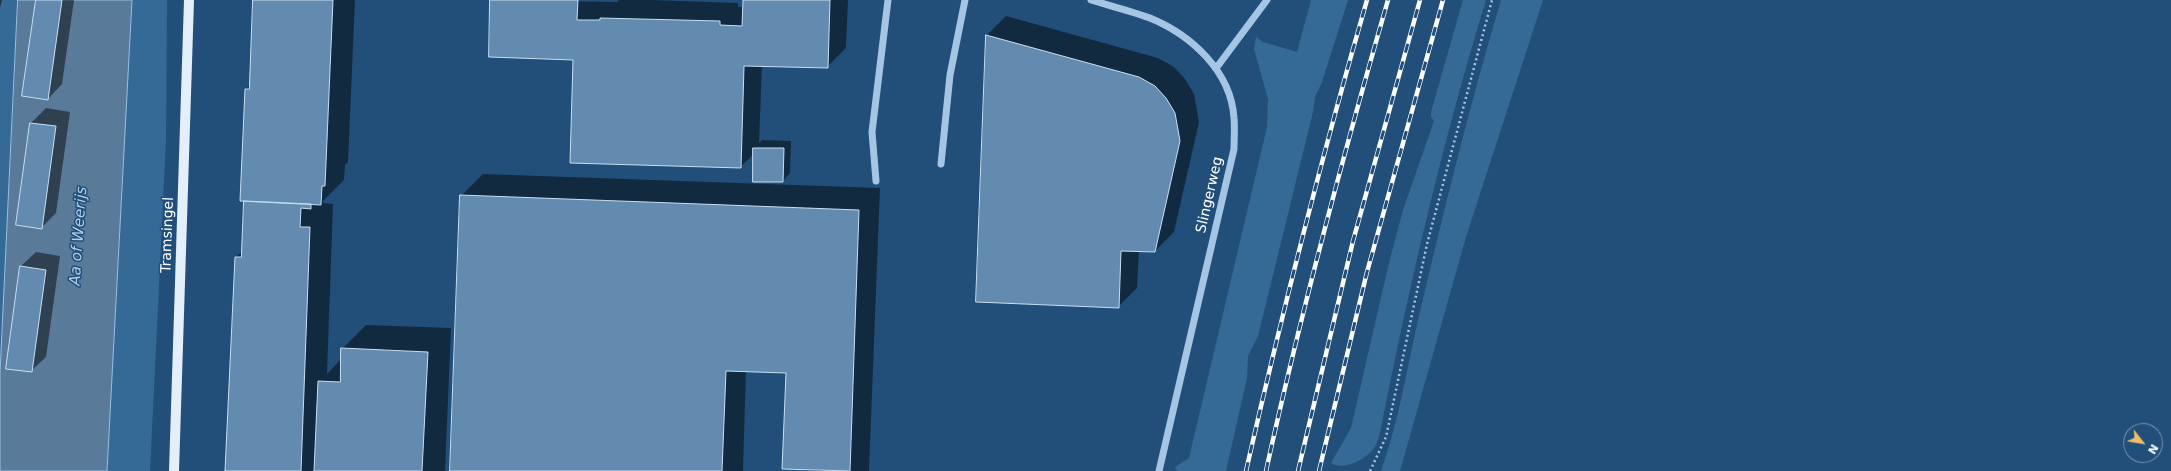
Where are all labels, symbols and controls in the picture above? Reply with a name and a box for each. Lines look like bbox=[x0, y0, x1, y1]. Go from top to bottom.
street label: Slingerweg bbox=[1193, 155, 1227, 235]
water label: Aa of Weerijs bbox=[67, 186, 91, 286]
street label: Tramsingel bbox=[158, 197, 178, 273]
north arrow bbox=[2123, 423, 2163, 463]
text: N bbox=[2145, 442, 2161, 456]

